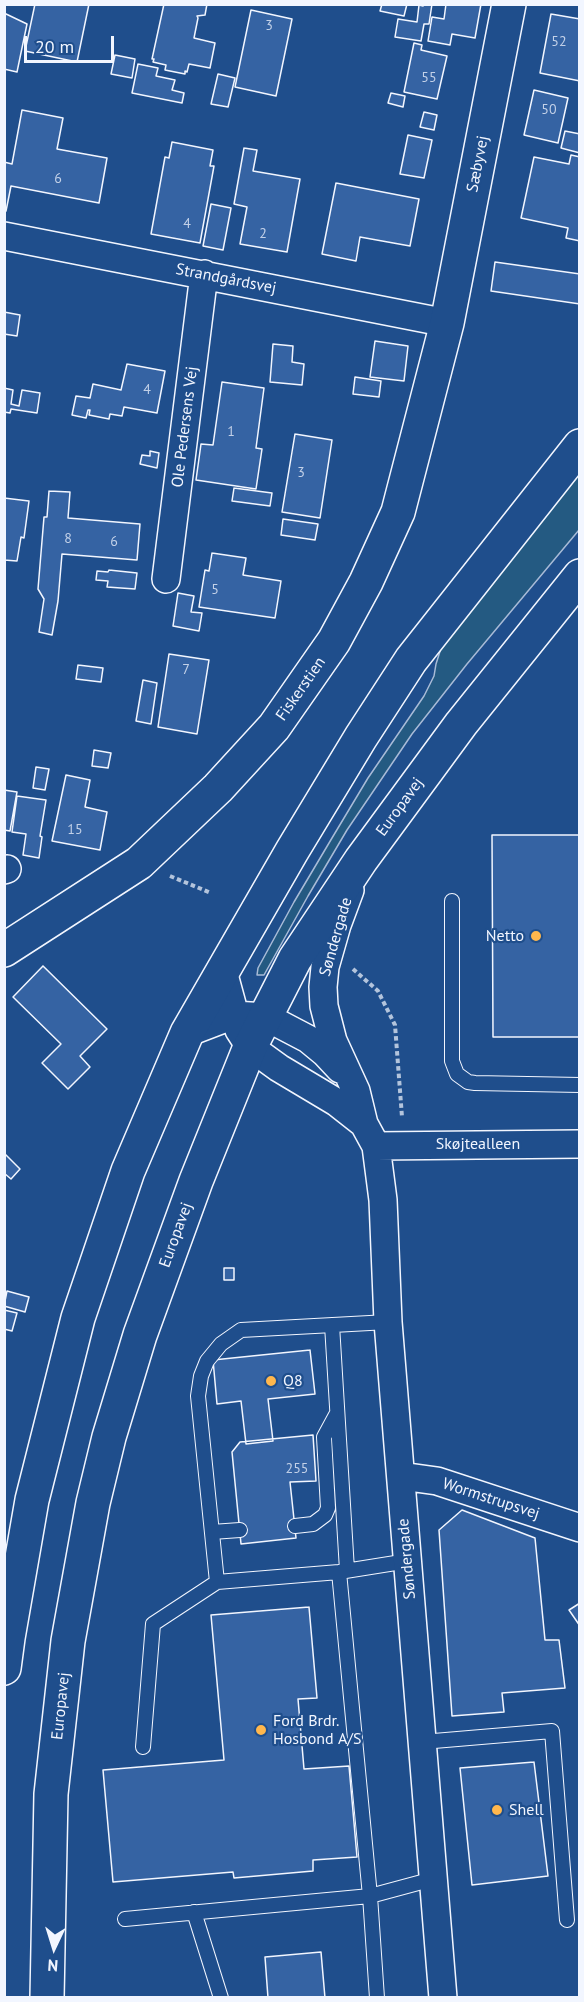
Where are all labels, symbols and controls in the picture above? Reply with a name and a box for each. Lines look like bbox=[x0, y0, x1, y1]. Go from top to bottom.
house number: 3 bbox=[265, 18, 273, 34]
scale bar bbox=[27, 24, 117, 62]
house number: 52 bbox=[551, 34, 567, 50]
text: 20 m bbox=[35, 35, 74, 58]
house number: 55 bbox=[421, 70, 437, 86]
house number: 50 bbox=[541, 102, 557, 118]
street label: Sæbyvej bbox=[463, 134, 493, 194]
house number: 6 bbox=[54, 171, 62, 187]
house number: 4 bbox=[183, 216, 191, 232]
house number: 2 bbox=[259, 226, 267, 242]
street label: Strandgårdsvej bbox=[174, 260, 278, 298]
street label: Ole Pedersens Vej bbox=[168, 365, 202, 489]
house number: 4 bbox=[143, 382, 151, 398]
house number: 1 bbox=[227, 424, 235, 440]
house number: 3 bbox=[297, 465, 305, 481]
house number: 8 bbox=[64, 531, 72, 547]
house number: 6 bbox=[110, 534, 118, 550]
house number: 5 bbox=[211, 582, 219, 598]
street label: Fiskerstien bbox=[272, 653, 330, 725]
house number: 7 bbox=[182, 662, 190, 678]
street label: Europavej bbox=[372, 774, 428, 840]
house number: 15 bbox=[67, 822, 83, 838]
street label: Søndergade bbox=[316, 895, 356, 979]
place label: Netto bbox=[486, 926, 524, 946]
marker: Netto bbox=[529, 929, 543, 943]
street label: Skøjtealleen bbox=[436, 1134, 520, 1154]
street label: Europavej bbox=[155, 1200, 197, 1270]
place label: Q8 bbox=[283, 1371, 303, 1391]
marker: Q8 bbox=[264, 1374, 278, 1388]
house number: 255 bbox=[286, 1461, 308, 1477]
street label: Wormstrupsvej bbox=[440, 1474, 542, 1524]
street label: Søndergade bbox=[394, 1518, 420, 1600]
street label: Europavej bbox=[48, 1671, 74, 1741]
place label: Ford Brdr. Hosbond A/S bbox=[273, 1711, 361, 1749]
marker: Ford Brdr. Hosbond A/S bbox=[254, 1723, 268, 1737]
place label: Shell bbox=[509, 1800, 544, 1820]
marker: Shell bbox=[490, 1803, 504, 1817]
north arrow bbox=[24, 1918, 84, 1978]
text: N bbox=[47, 1956, 59, 1976]

